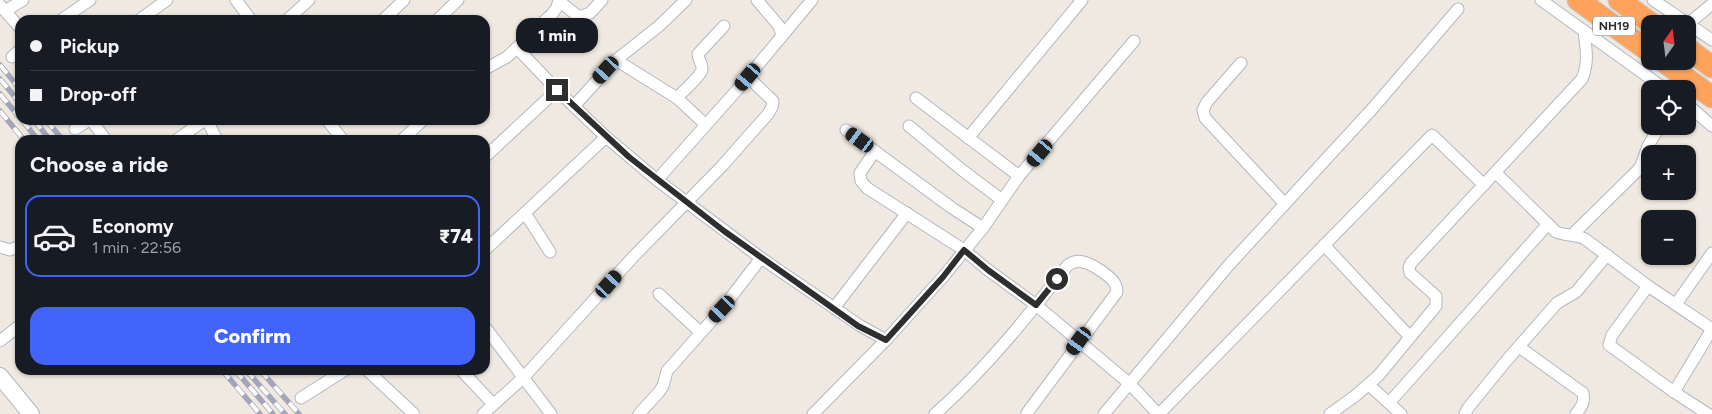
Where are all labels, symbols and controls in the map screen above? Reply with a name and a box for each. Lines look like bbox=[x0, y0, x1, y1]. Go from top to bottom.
north arrow bbox=[1641, 15, 1696, 70]
map controls bbox=[1641, 15, 1696, 265]
road number: NH19 bbox=[1593, 16, 1635, 36]
callout: 1 min bbox=[516, 18, 598, 52]
text: 1 min bbox=[538, 26, 576, 45]
text: Pickup bbox=[60, 35, 119, 58]
car bbox=[590, 54, 621, 86]
car bbox=[732, 61, 763, 93]
route end bbox=[546, 79, 568, 101]
button: locate bbox=[1641, 80, 1696, 135]
text: Drop-off bbox=[60, 83, 137, 106]
car bbox=[843, 125, 876, 155]
car bbox=[1024, 137, 1055, 169]
button: + bbox=[1641, 145, 1696, 200]
text: Choose a ride bbox=[30, 151, 168, 178]
button: − bbox=[1641, 210, 1696, 265]
icon: car bbox=[32, 214, 77, 259]
text: Economy bbox=[92, 215, 174, 238]
text: ₹74 bbox=[439, 225, 473, 248]
text: 1 min · 22:56 bbox=[92, 238, 181, 257]
car bbox=[593, 268, 624, 300]
route start bbox=[1046, 268, 1068, 290]
car bbox=[706, 293, 737, 325]
button: Confirm bbox=[30, 307, 475, 365]
car bbox=[1064, 324, 1093, 358]

